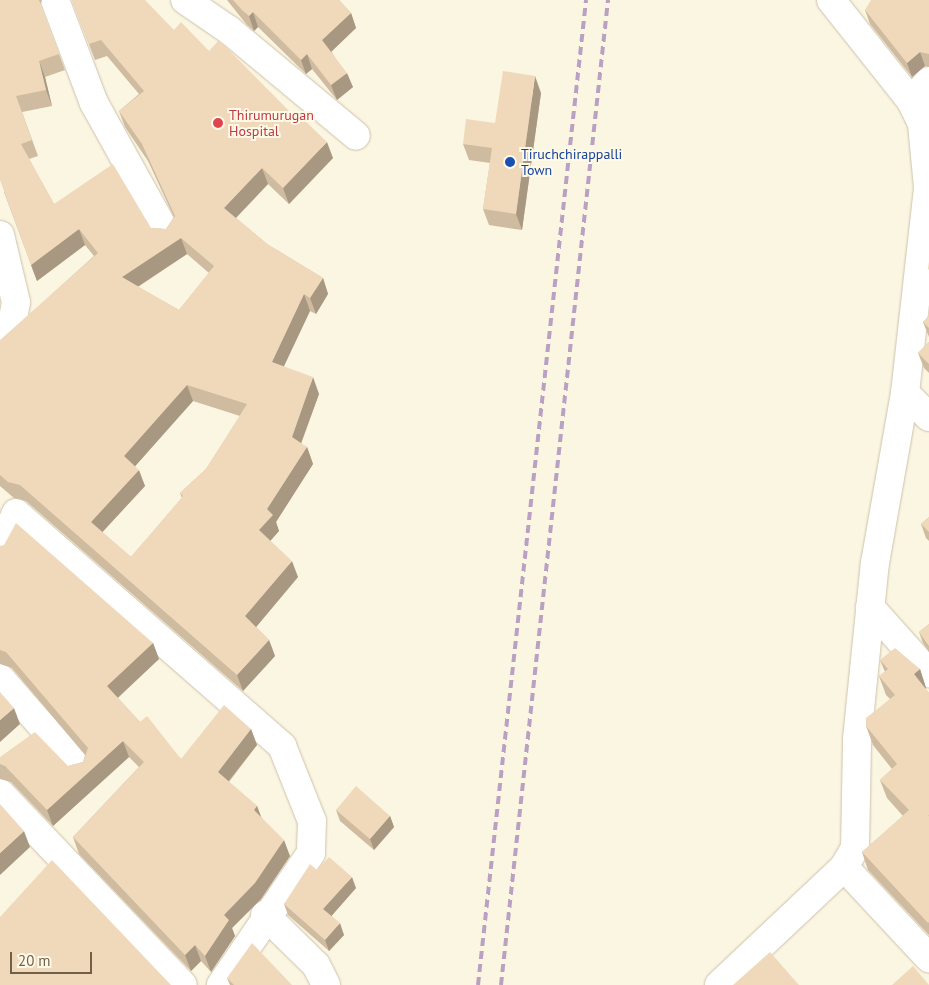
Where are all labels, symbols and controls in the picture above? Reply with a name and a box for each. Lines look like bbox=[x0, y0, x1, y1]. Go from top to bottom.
place label: Thirumurugan Hospital bbox=[229, 107, 314, 140]
marker: Thirumurugan Hospital bbox=[211, 116, 225, 130]
place label: Tiruchchirappalli Town bbox=[521, 146, 622, 178]
marker: Tiruchchirappalli Town bbox=[503, 155, 517, 169]
scale bar bbox=[12, 942, 95, 974]
text: 20 m bbox=[18, 951, 51, 970]

